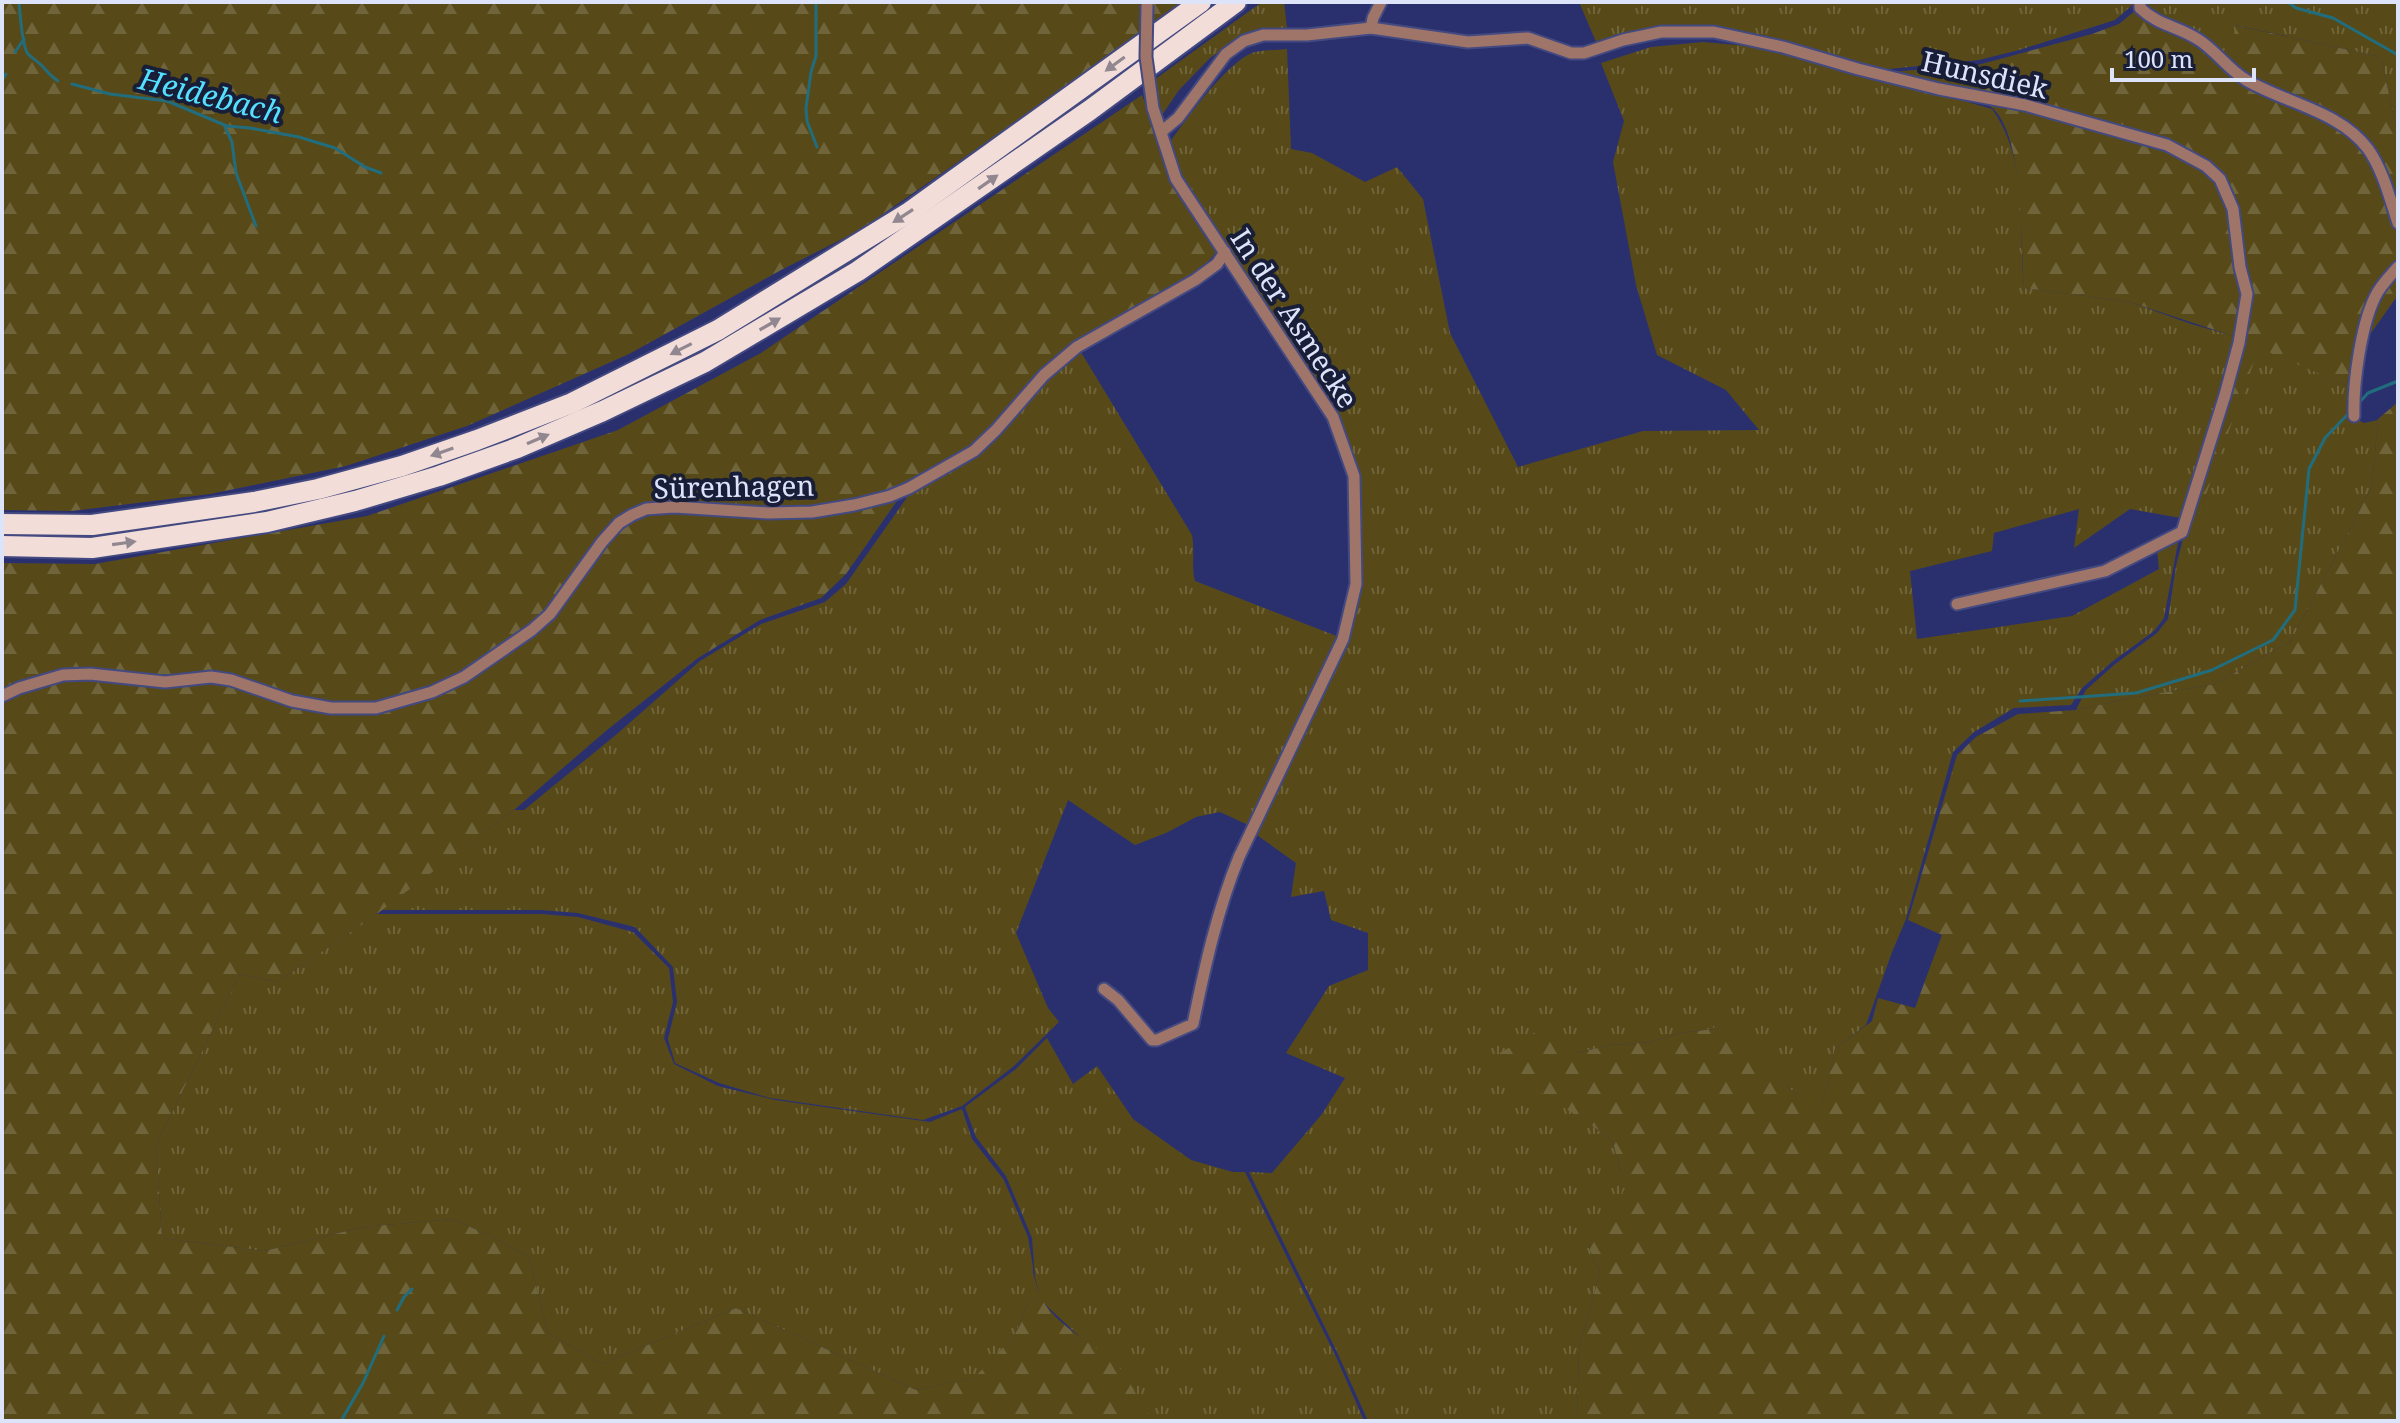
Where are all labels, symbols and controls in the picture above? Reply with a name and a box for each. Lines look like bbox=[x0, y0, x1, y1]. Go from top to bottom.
scale bar bbox=[2112, 32, 2254, 82]
street label: Hunsdiek bbox=[1918, 41, 2052, 107]
text: 100 m bbox=[2124, 42, 2193, 75]
one-way arrow bbox=[1104, 56, 1125, 72]
water label: Heidebach bbox=[134, 57, 287, 133]
one-way arrow bbox=[978, 175, 999, 190]
one-way arrow bbox=[893, 208, 914, 223]
street label: In der Asmecke bbox=[1223, 221, 1367, 415]
one-way arrow bbox=[759, 317, 781, 331]
one-way arrow bbox=[669, 343, 692, 356]
one-way arrow bbox=[526, 433, 550, 446]
one-way arrow bbox=[430, 447, 454, 459]
street label: Sürenhagen bbox=[653, 466, 815, 506]
one-way arrow bbox=[112, 536, 137, 549]

